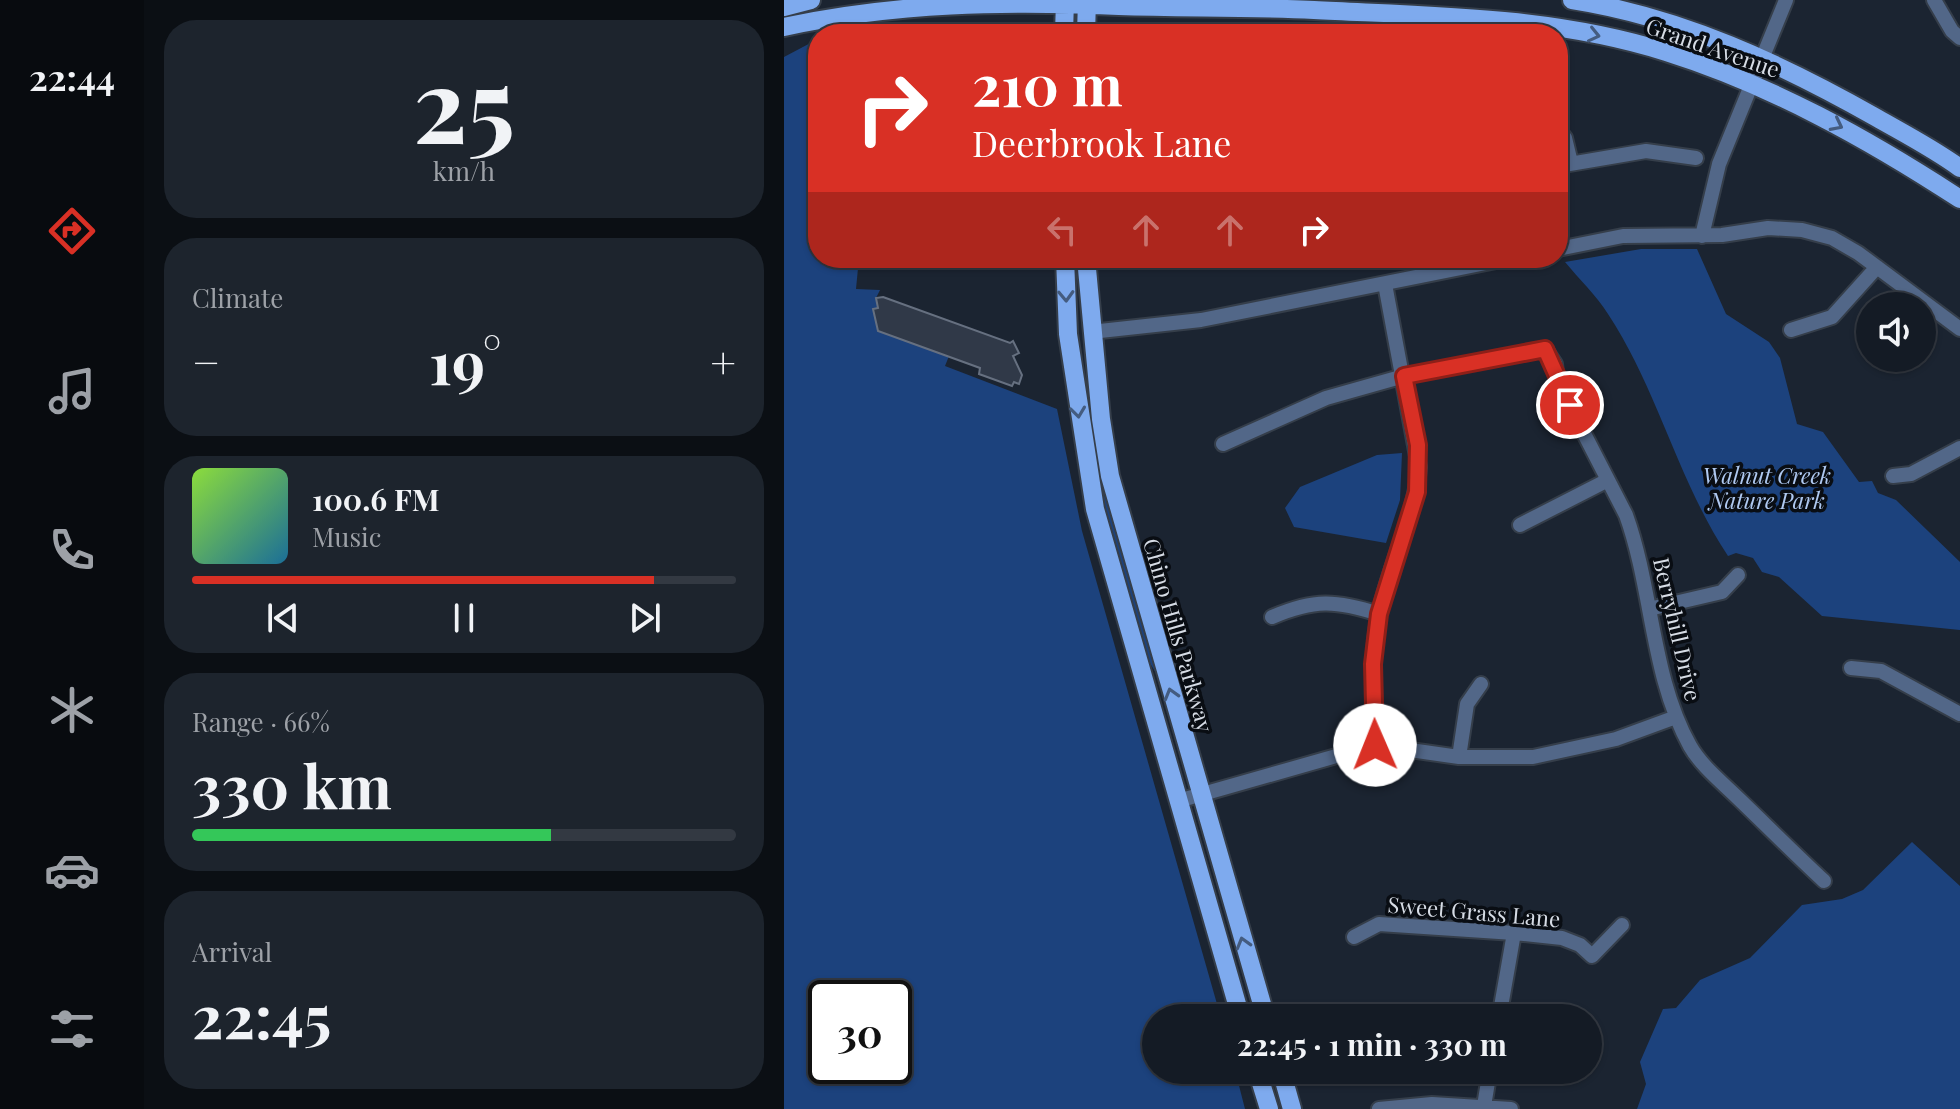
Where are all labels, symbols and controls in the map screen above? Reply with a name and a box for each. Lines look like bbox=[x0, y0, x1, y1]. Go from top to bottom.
street label: Grand Avenue bbox=[1642, 10, 1784, 84]
one-way arrow bbox=[1587, 26, 1601, 43]
text: 25 bbox=[413, 31, 515, 170]
text: 210 m bbox=[972, 46, 1123, 121]
text: 22:44 bbox=[29, 52, 115, 100]
icon: right bbox=[840, 56, 944, 160]
one-way arrow bbox=[1829, 115, 1844, 130]
text: Deerbrook Lane bbox=[972, 118, 1232, 166]
text: km/h bbox=[433, 153, 495, 188]
icon: directions bbox=[44, 203, 100, 259]
icon: left bbox=[1040, 208, 1084, 252]
icon: ahead bbox=[1124, 208, 1168, 252]
icon: ahead bbox=[1208, 208, 1252, 252]
icon: right bbox=[1292, 208, 1336, 252]
text: Climate bbox=[192, 280, 283, 315]
one-way arrow bbox=[1058, 290, 1075, 303]
map controls bbox=[1856, 292, 1936, 372]
button: sound bbox=[1856, 292, 1936, 372]
text: 19° bbox=[429, 320, 502, 400]
text: − bbox=[192, 331, 220, 390]
text: + bbox=[710, 331, 736, 390]
icon: music bbox=[44, 363, 100, 419]
pin bbox=[1536, 371, 1604, 439]
icon: arrive bbox=[1548, 383, 1592, 427]
one-way arrow bbox=[1069, 405, 1086, 418]
park label: Walnut Creek Nature Park bbox=[1703, 460, 1831, 515]
text: 100.6 FM bbox=[312, 479, 440, 519]
text: Music bbox=[312, 519, 381, 554]
icon: phone bbox=[44, 522, 100, 578]
street label: Chino Hills Parkway bbox=[1137, 535, 1221, 735]
street label: Berryhill Drive bbox=[1647, 554, 1709, 704]
icon: previous bbox=[261, 596, 305, 640]
icon: pause bbox=[442, 596, 486, 640]
icon: next bbox=[623, 596, 667, 640]
icon: climate bbox=[44, 682, 100, 738]
one-way arrow bbox=[1164, 687, 1180, 701]
position arrow bbox=[1333, 703, 1417, 787]
text: Range · 66% bbox=[192, 704, 330, 739]
text: 330 km bbox=[192, 744, 392, 824]
icon: car bbox=[44, 842, 100, 898]
street label: Sweet Grass Lane bbox=[1386, 889, 1562, 933]
text: Arrival bbox=[192, 934, 272, 969]
one-way arrow bbox=[1236, 937, 1252, 951]
text: 22:45 bbox=[192, 974, 331, 1054]
speed limit sign: 30 bbox=[808, 980, 912, 1084]
icon: filters bbox=[44, 1001, 100, 1057]
text: 22:45 · 1 min · 330 m bbox=[1237, 1024, 1507, 1064]

